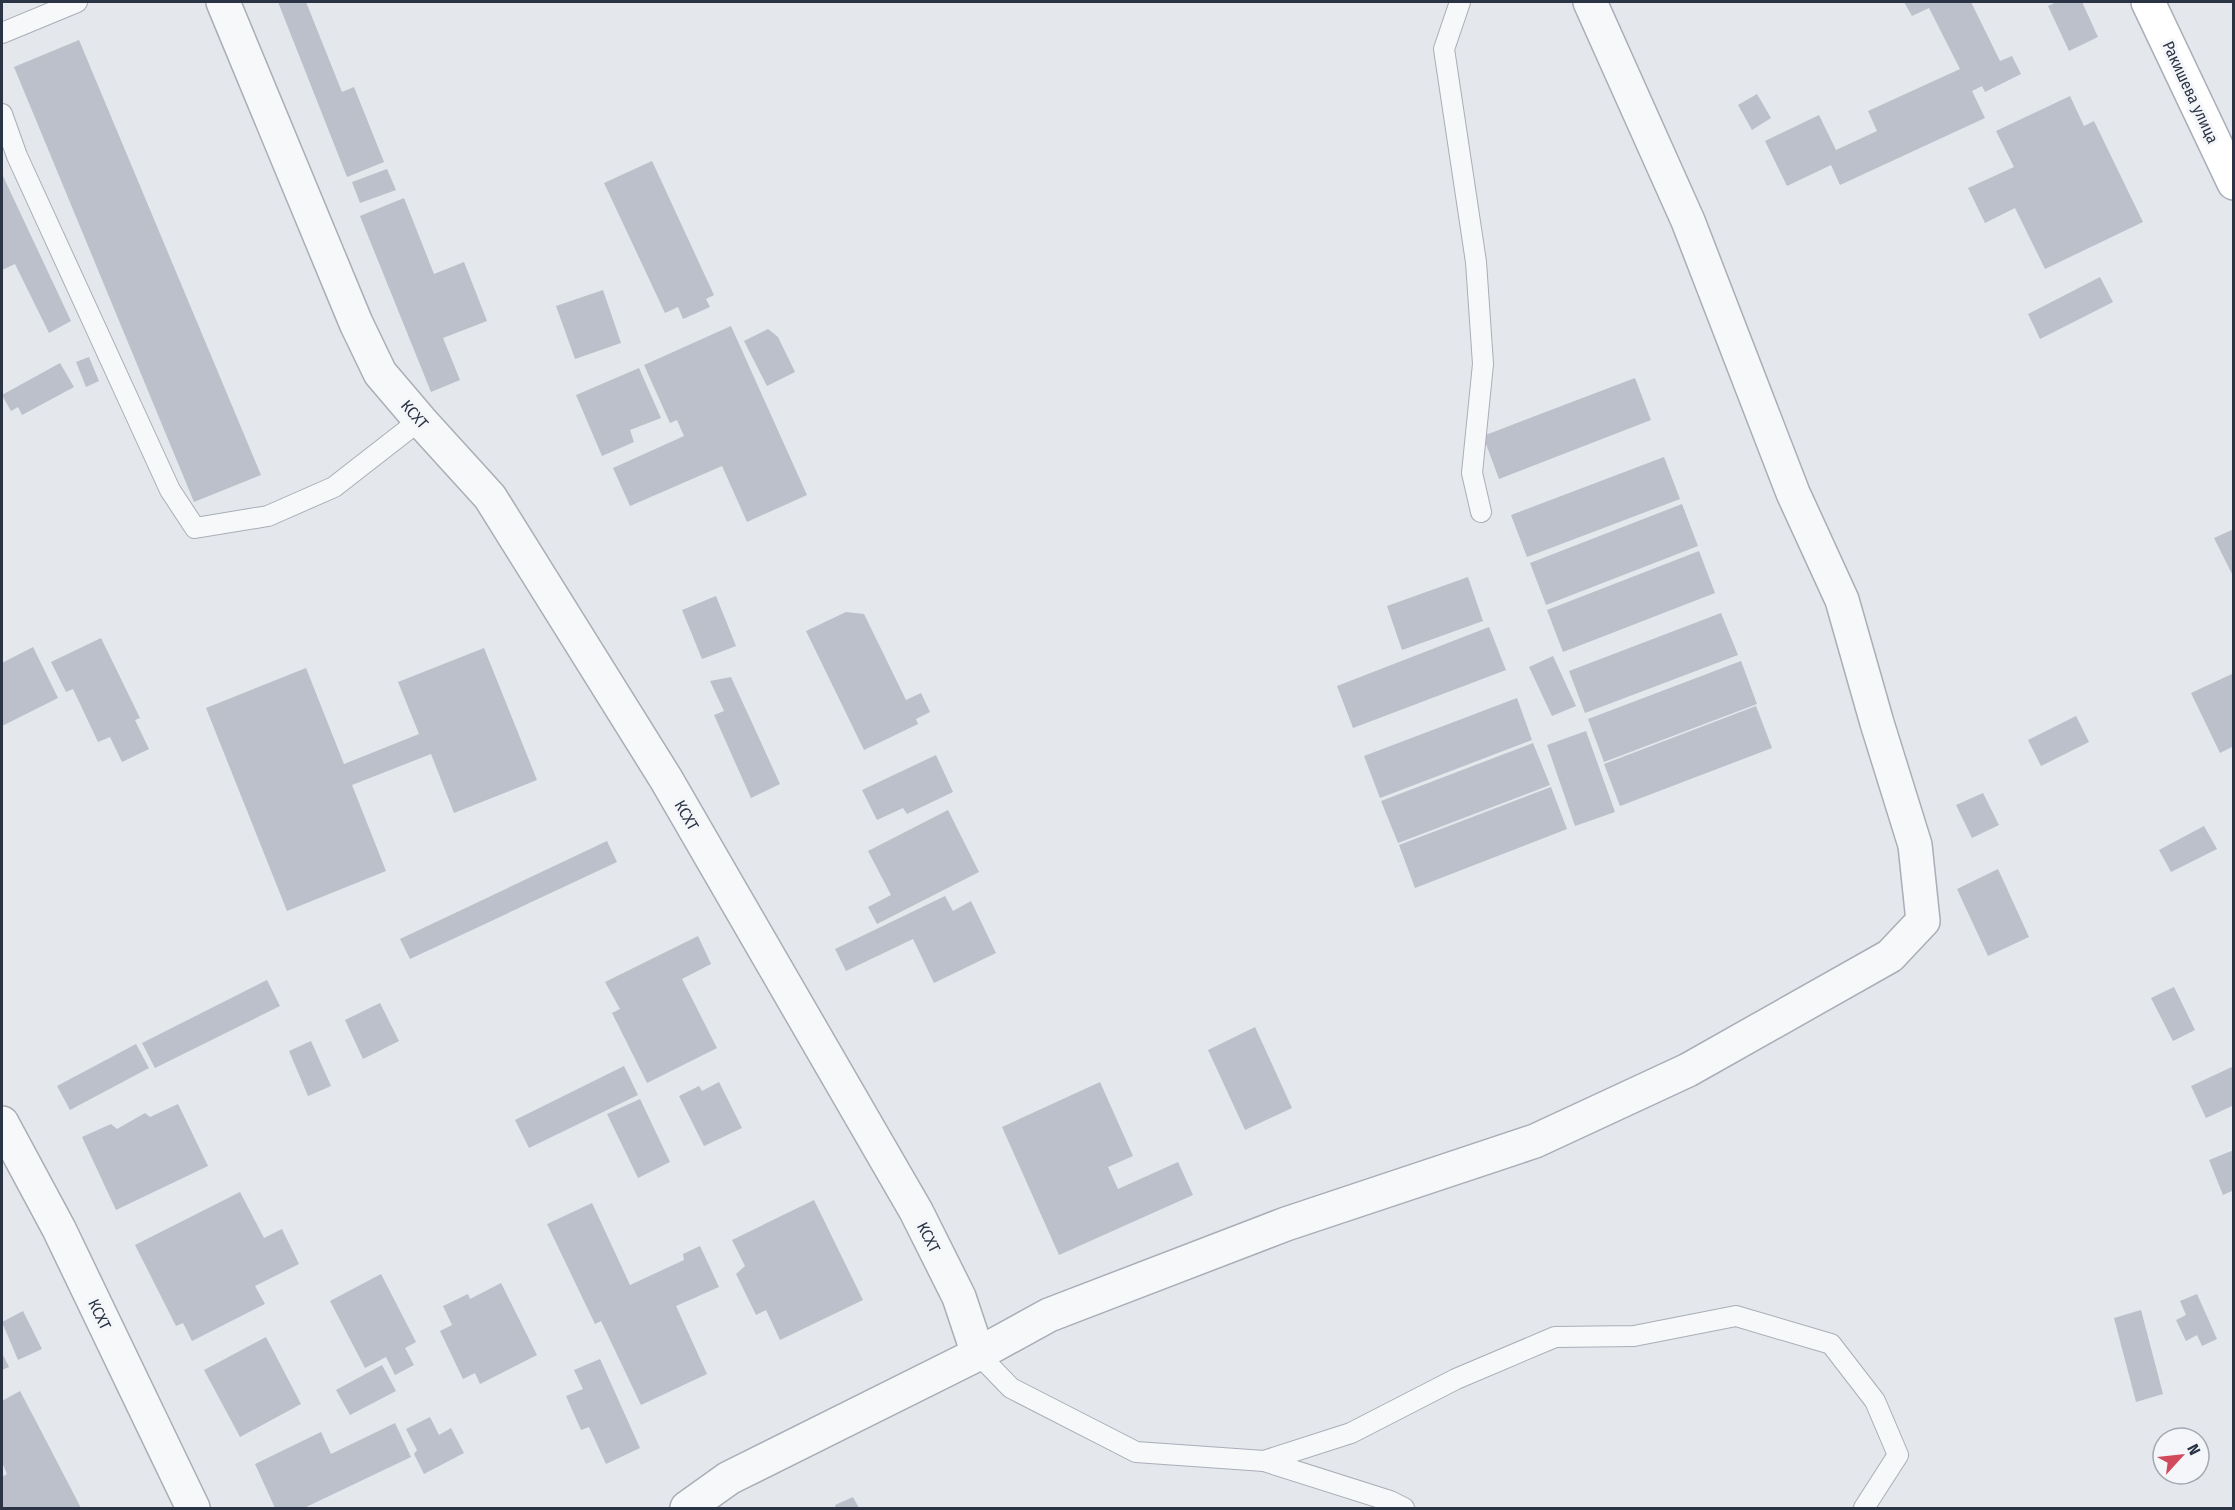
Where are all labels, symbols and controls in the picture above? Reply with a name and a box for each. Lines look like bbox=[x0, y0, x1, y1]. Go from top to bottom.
street label: Ракишева улица bbox=[2159, 38, 2223, 146]
street label: КСХТ bbox=[397, 396, 433, 433]
street label: КСХТ bbox=[670, 797, 703, 834]
street label: КСХТ bbox=[913, 1219, 944, 1256]
street label: КСХТ bbox=[84, 1296, 115, 1333]
north arrow bbox=[2151, 1426, 2211, 1486]
text: N bbox=[2183, 1441, 2205, 1458]

